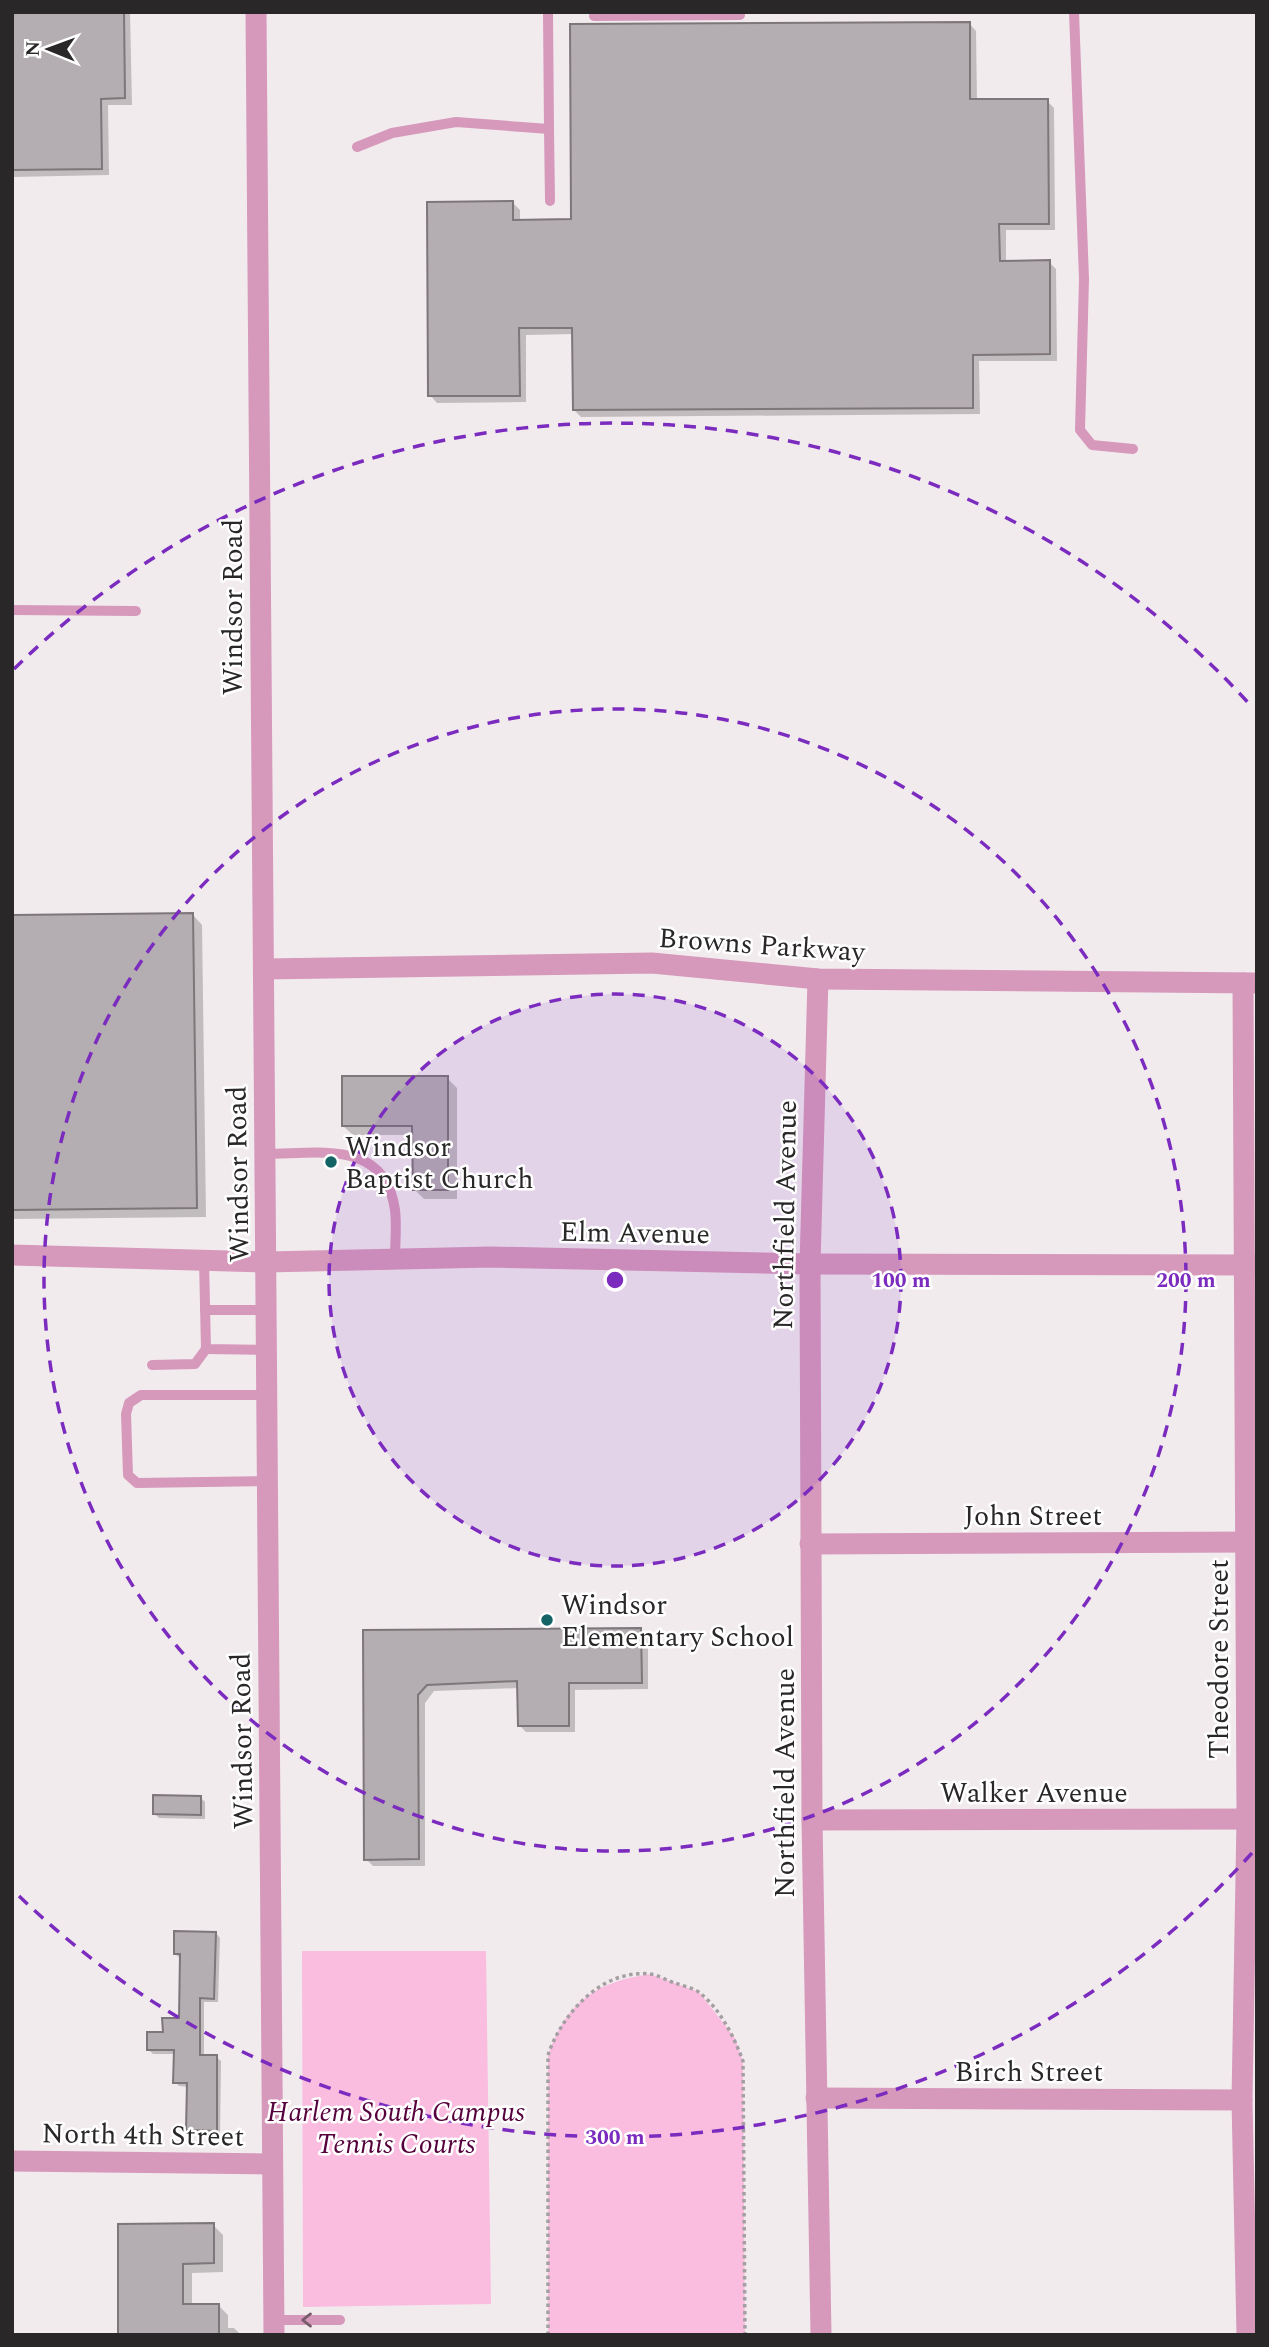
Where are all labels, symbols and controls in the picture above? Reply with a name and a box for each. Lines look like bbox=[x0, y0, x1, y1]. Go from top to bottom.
north arrow bbox=[14, 14, 84, 84]
text: N bbox=[19, 41, 48, 57]
street label: Windsor Road bbox=[212, 519, 255, 695]
street label: Browns Parkway bbox=[657, 917, 868, 974]
street label: Windsor Road bbox=[215, 1085, 262, 1263]
street label: Northfield Avenue bbox=[762, 1100, 809, 1330]
place label: Windsor Baptist Church bbox=[345, 1126, 534, 1201]
marker: Windsor Baptist Church bbox=[323, 1154, 339, 1170]
street label: Elm Avenue bbox=[560, 1211, 710, 1256]
text: 100 m bbox=[871, 1265, 931, 1297]
text: 200 m bbox=[1156, 1265, 1216, 1297]
centre of rings bbox=[603, 1268, 627, 1292]
street label: John Street bbox=[964, 1495, 1102, 1538]
street label: Theodore Street bbox=[1198, 1559, 1241, 1759]
place label: Windsor Elementary School bbox=[561, 1584, 794, 1659]
marker: Windsor Elementary School bbox=[539, 1612, 555, 1628]
street label: Windsor Road bbox=[219, 1652, 266, 1830]
street label: Northfield Avenue bbox=[764, 1668, 807, 1898]
street label: Walker Avenue bbox=[940, 1772, 1128, 1815]
street label: Birch Street bbox=[955, 2051, 1103, 2094]
park label: Harlem South Campus Tennis Courts bbox=[267, 2091, 525, 2166]
street label: North 4th Street bbox=[41, 2112, 245, 2159]
text: 300 m bbox=[585, 2122, 645, 2154]
one-way arrow bbox=[301, 2312, 311, 2328]

